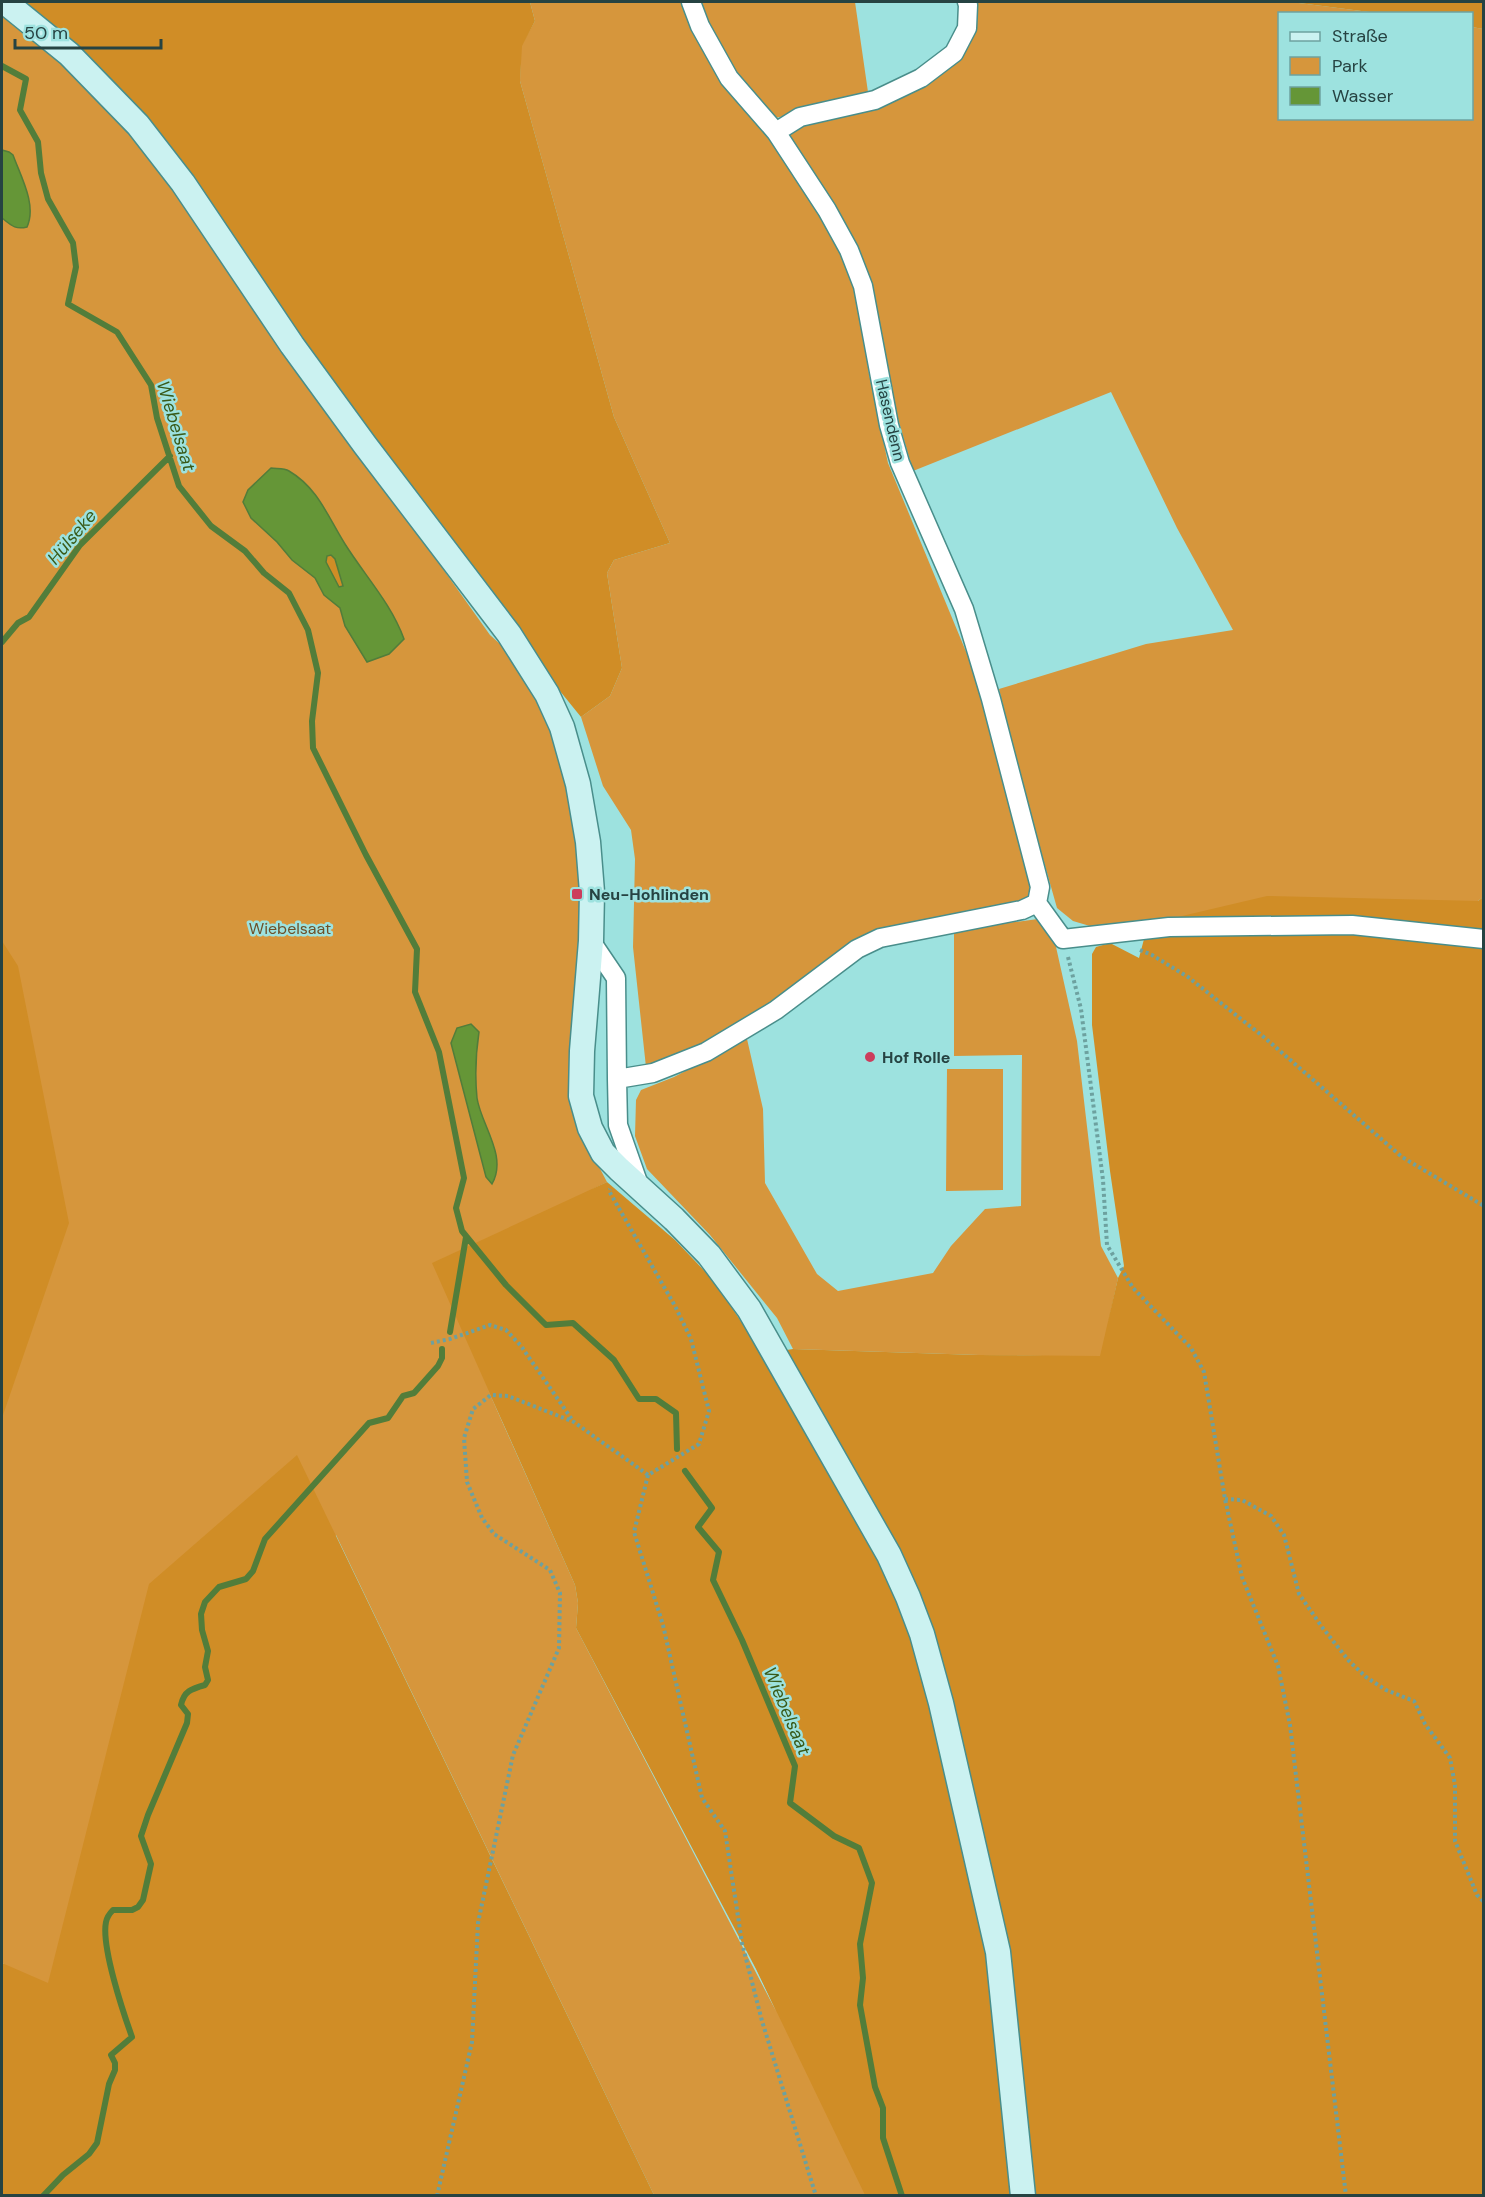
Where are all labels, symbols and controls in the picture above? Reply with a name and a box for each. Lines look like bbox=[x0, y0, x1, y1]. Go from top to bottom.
scale bar bbox=[15, 12, 160, 50]
legend bbox=[1278, 12, 1473, 120]
text: 50 m bbox=[24, 21, 68, 45]
text: Straße bbox=[1332, 24, 1388, 48]
text: Park bbox=[1332, 54, 1368, 78]
text: Wasser bbox=[1332, 84, 1394, 108]
street label: Hasendenn bbox=[871, 377, 910, 463]
water label: Wiebelsaat bbox=[151, 378, 201, 475]
water label: Hülseke bbox=[42, 505, 102, 569]
place label: Neu-Hohlinden bbox=[589, 884, 709, 905]
marker: Neu-Hohlinden bbox=[570, 887, 584, 901]
park label: Wiebelsaat bbox=[249, 918, 331, 939]
place label: Hof Rolle bbox=[882, 1047, 950, 1068]
marker: Hof Rolle bbox=[863, 1050, 877, 1064]
water label: Wiebelsaat bbox=[758, 1663, 817, 1760]

